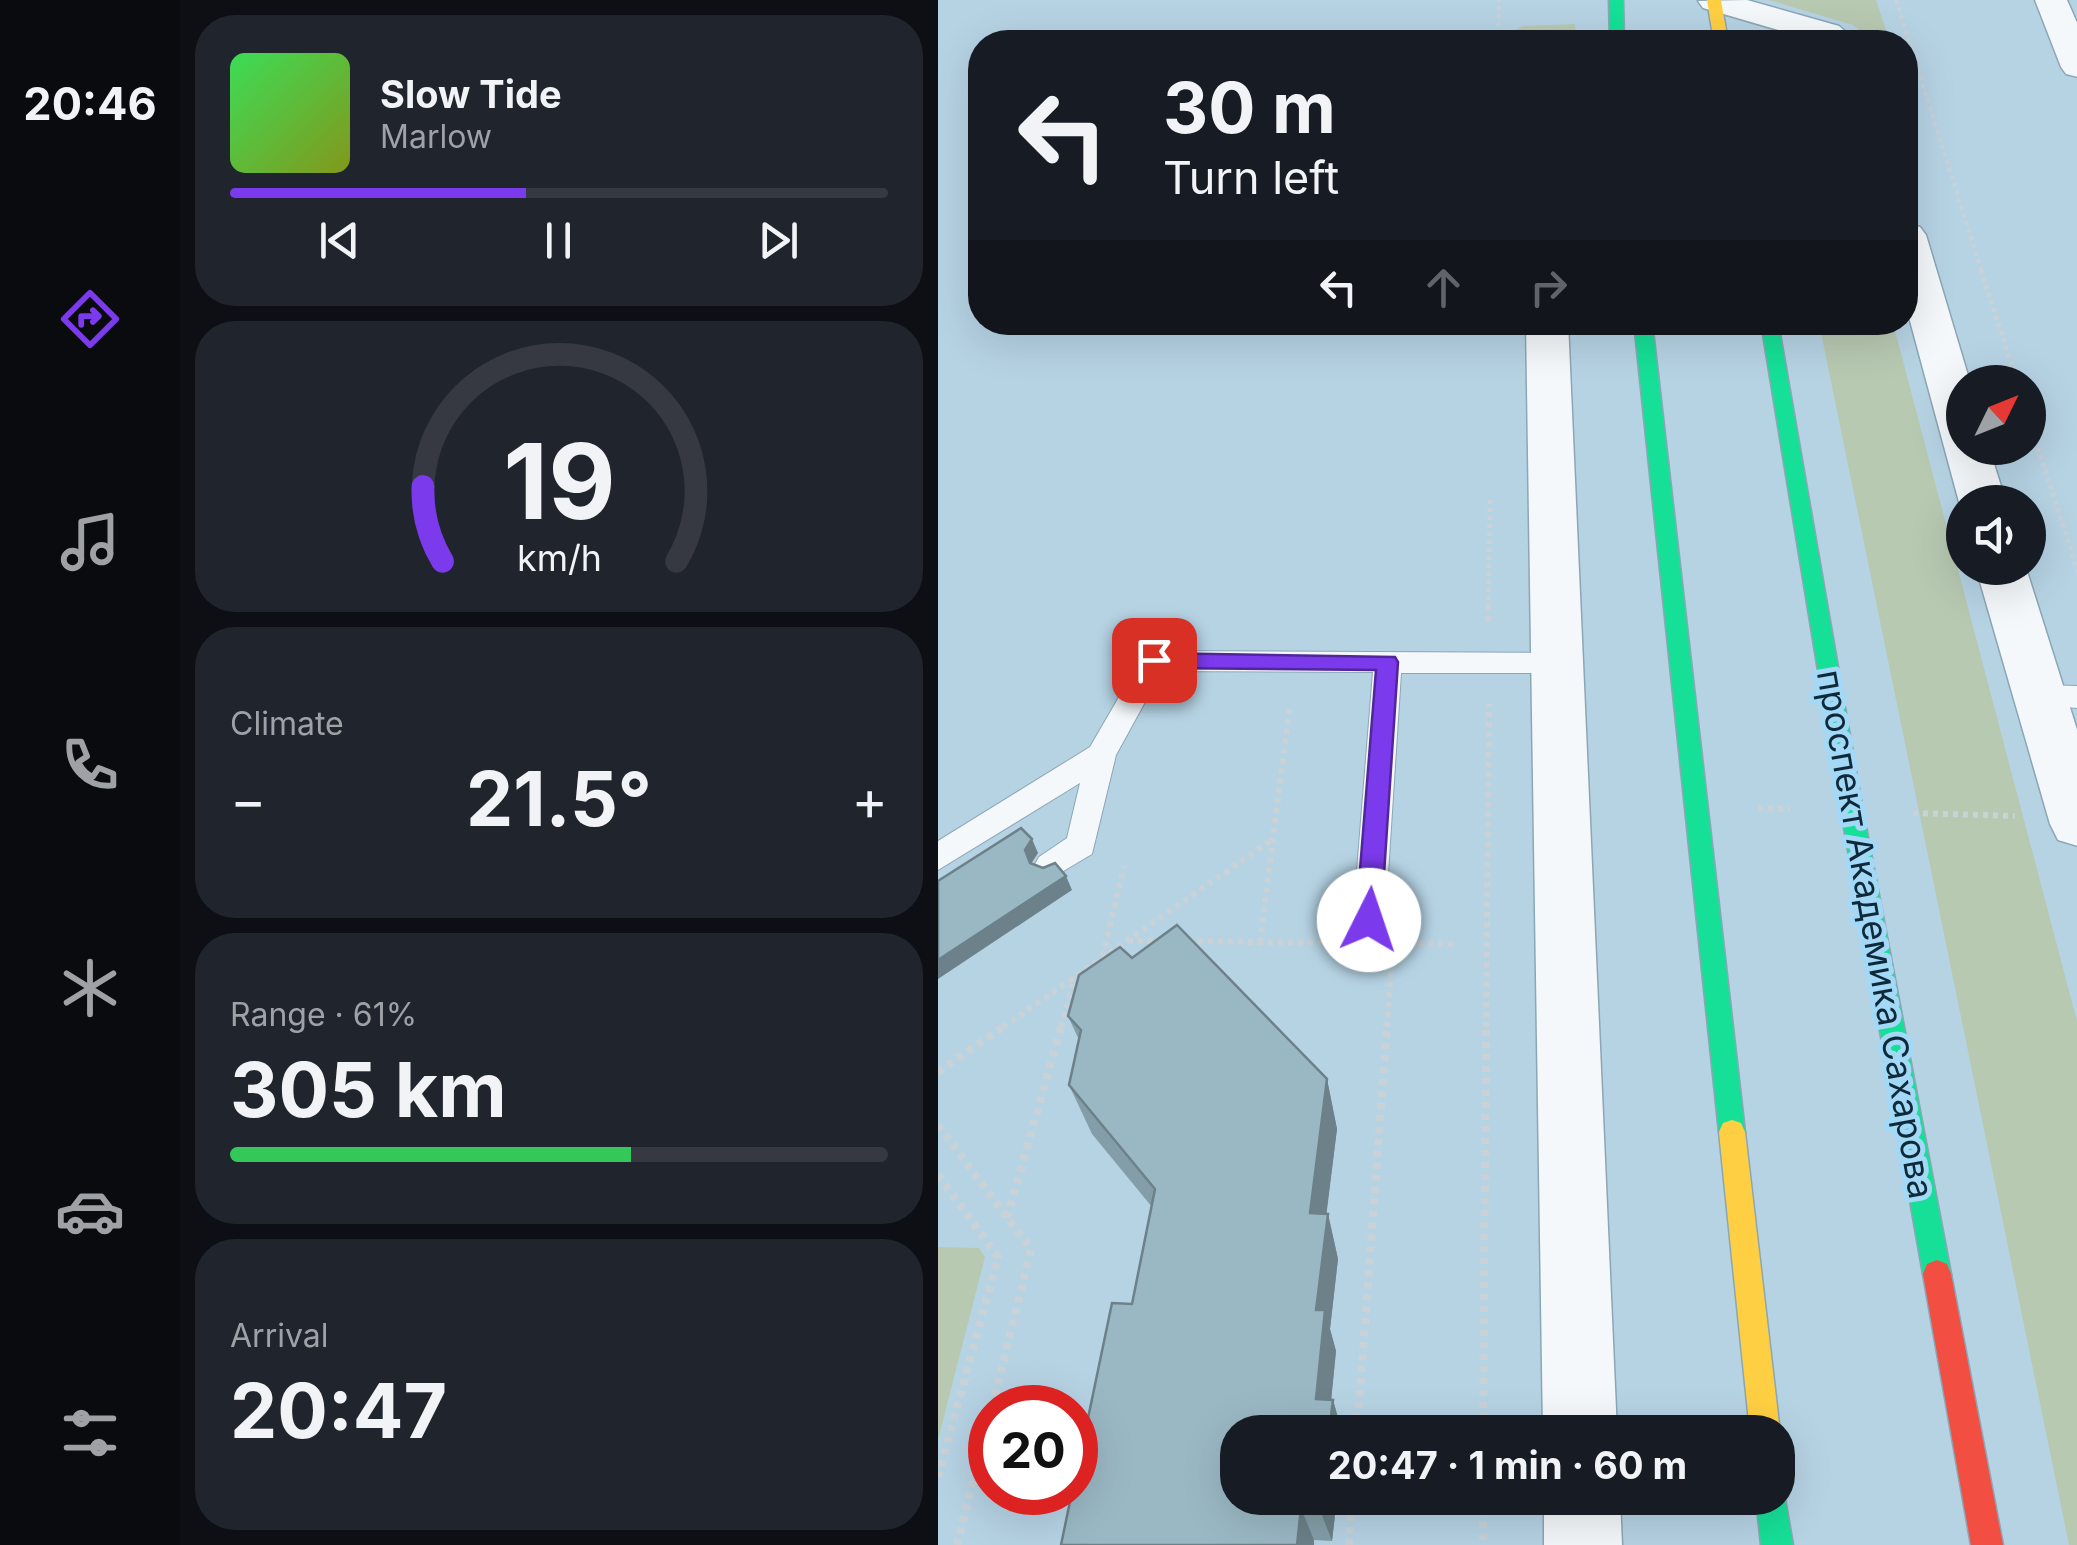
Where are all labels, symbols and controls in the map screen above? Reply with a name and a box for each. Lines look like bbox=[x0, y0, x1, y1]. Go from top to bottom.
text: 30 m bbox=[1163, 65, 1336, 150]
icon: left bbox=[998, 70, 1128, 200]
text: Slow Tide bbox=[380, 71, 562, 117]
text: 20:46 bbox=[23, 76, 157, 131]
text: Marlow bbox=[380, 117, 492, 156]
text: Turn left bbox=[1163, 150, 1339, 205]
icon: previous bbox=[312, 213, 367, 268]
icon: pause bbox=[531, 213, 586, 268]
icon: next bbox=[751, 213, 806, 268]
icon: left bbox=[1311, 260, 1366, 315]
icon: ahead bbox=[1416, 260, 1471, 315]
icon: right bbox=[1521, 260, 1576, 315]
icon: directions bbox=[55, 284, 125, 354]
north arrow bbox=[1946, 365, 2046, 465]
map controls bbox=[1946, 365, 2046, 585]
text: 19 bbox=[503, 418, 615, 544]
button: sound bbox=[1946, 485, 2046, 585]
icon: music bbox=[55, 507, 125, 577]
text: km/h bbox=[517, 536, 601, 580]
pin bbox=[1112, 618, 1197, 703]
icon: arrive bbox=[1127, 633, 1182, 688]
street label: проспект Академика Сахарова bbox=[1809, 666, 1943, 1202]
text: Climate bbox=[230, 704, 344, 743]
icon: phone bbox=[55, 730, 125, 800]
text: 21.5° bbox=[466, 753, 652, 844]
text: − bbox=[230, 767, 266, 833]
text: + bbox=[852, 767, 888, 833]
position arrow bbox=[1317, 868, 1421, 972]
icon: climate bbox=[55, 953, 125, 1023]
text: Range · 61% bbox=[230, 995, 417, 1034]
text: 305 km bbox=[230, 1044, 507, 1135]
icon: car bbox=[55, 1176, 125, 1246]
text: Arrival bbox=[230, 1316, 328, 1355]
text: 20:47 bbox=[230, 1365, 447, 1456]
speed limit sign: 20 bbox=[968, 1385, 1098, 1515]
icon: filters bbox=[55, 1398, 125, 1468]
text: 20:47 · 1 min · 60 m bbox=[1328, 1442, 1687, 1488]

